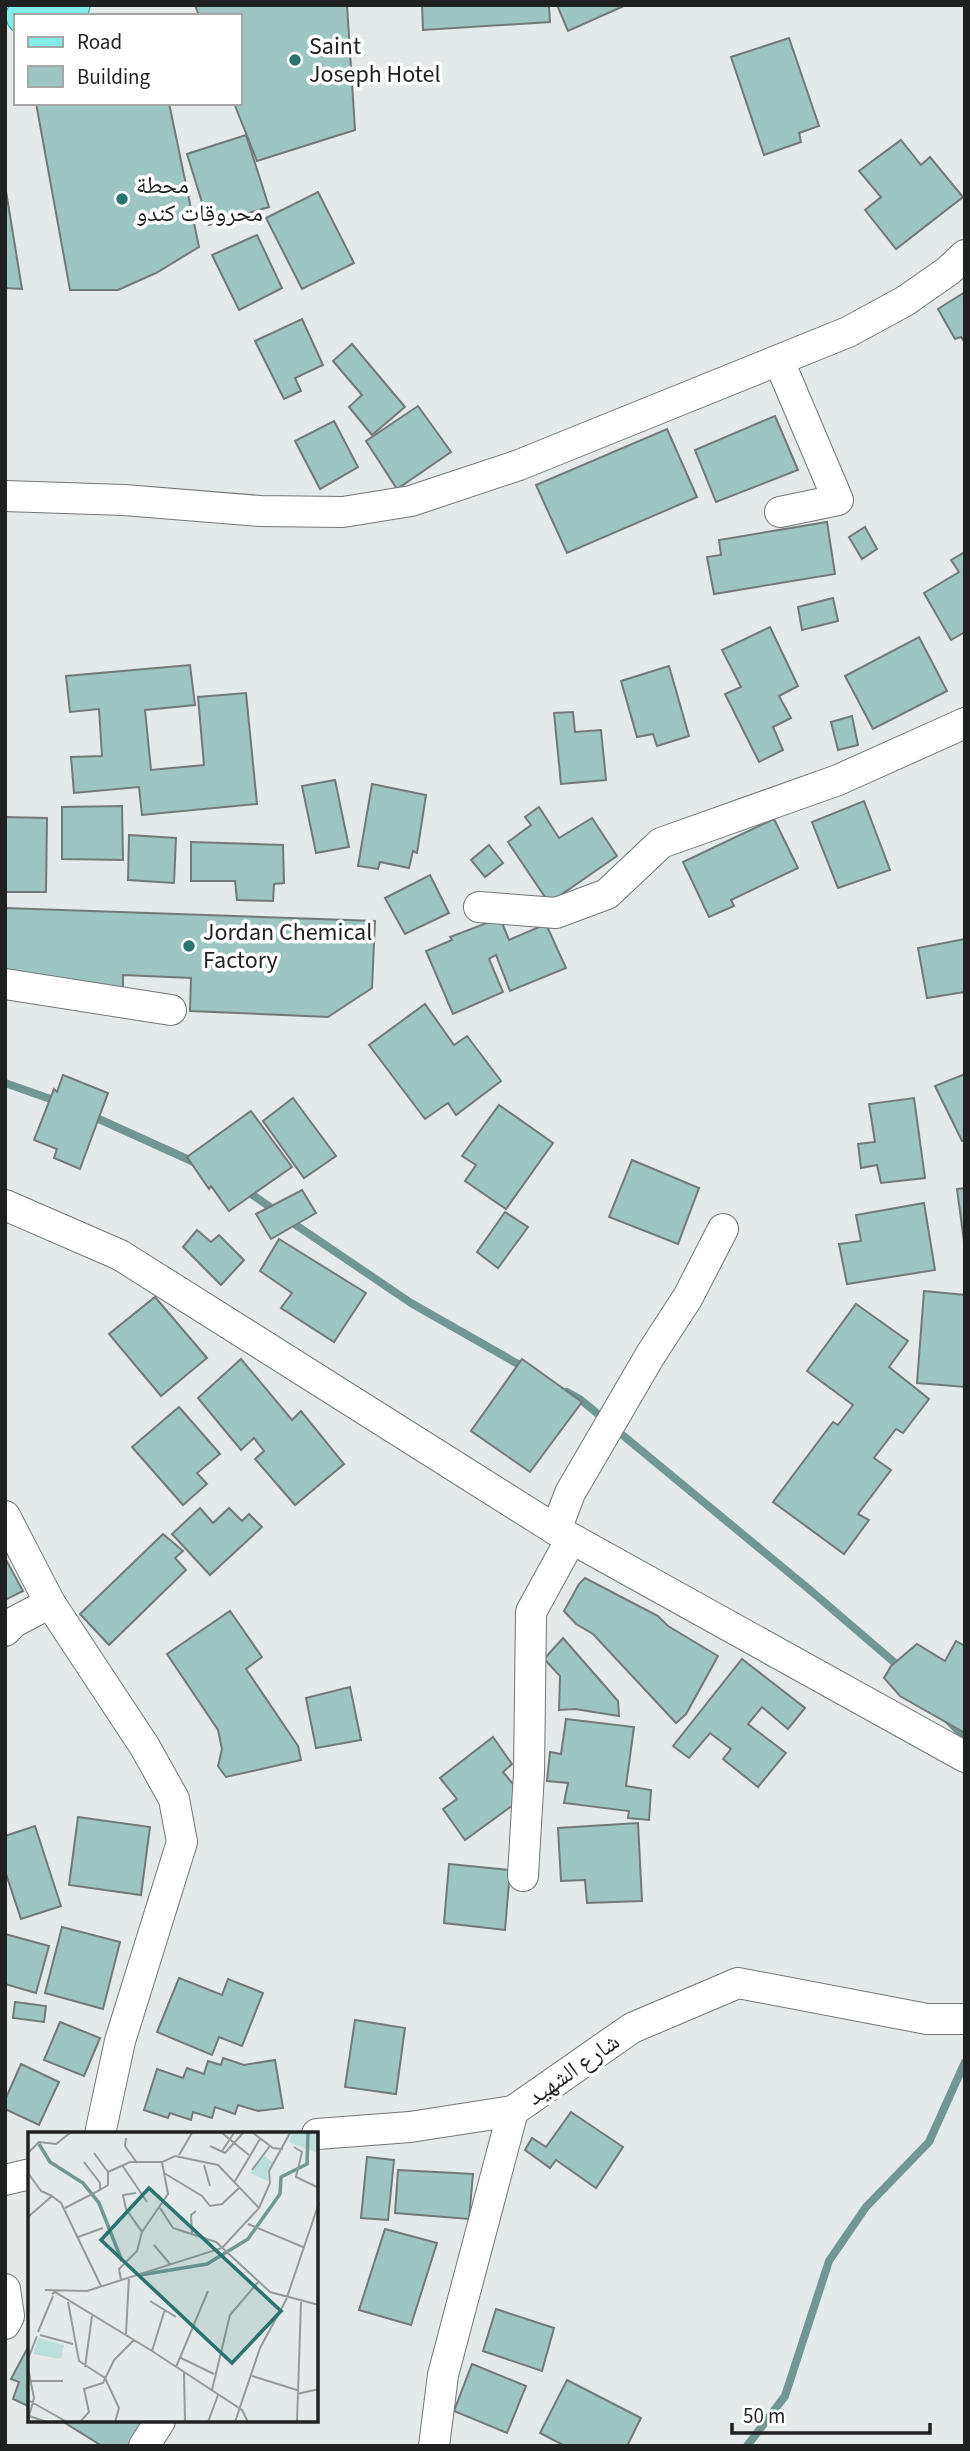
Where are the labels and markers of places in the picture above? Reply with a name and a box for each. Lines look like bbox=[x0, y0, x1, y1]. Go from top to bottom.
place label: Saint Joseph Hotel bbox=[309, 29, 441, 92]
marker: Saint Joseph Hotel bbox=[287, 52, 303, 68]
place label: محطة محروقات كندو bbox=[136, 168, 263, 231]
marker: محطة محروقات كندو bbox=[114, 191, 130, 207]
place label: Jordan Chemical Factory bbox=[203, 915, 372, 978]
marker: Jordan Chemical Factory bbox=[181, 938, 197, 954]

